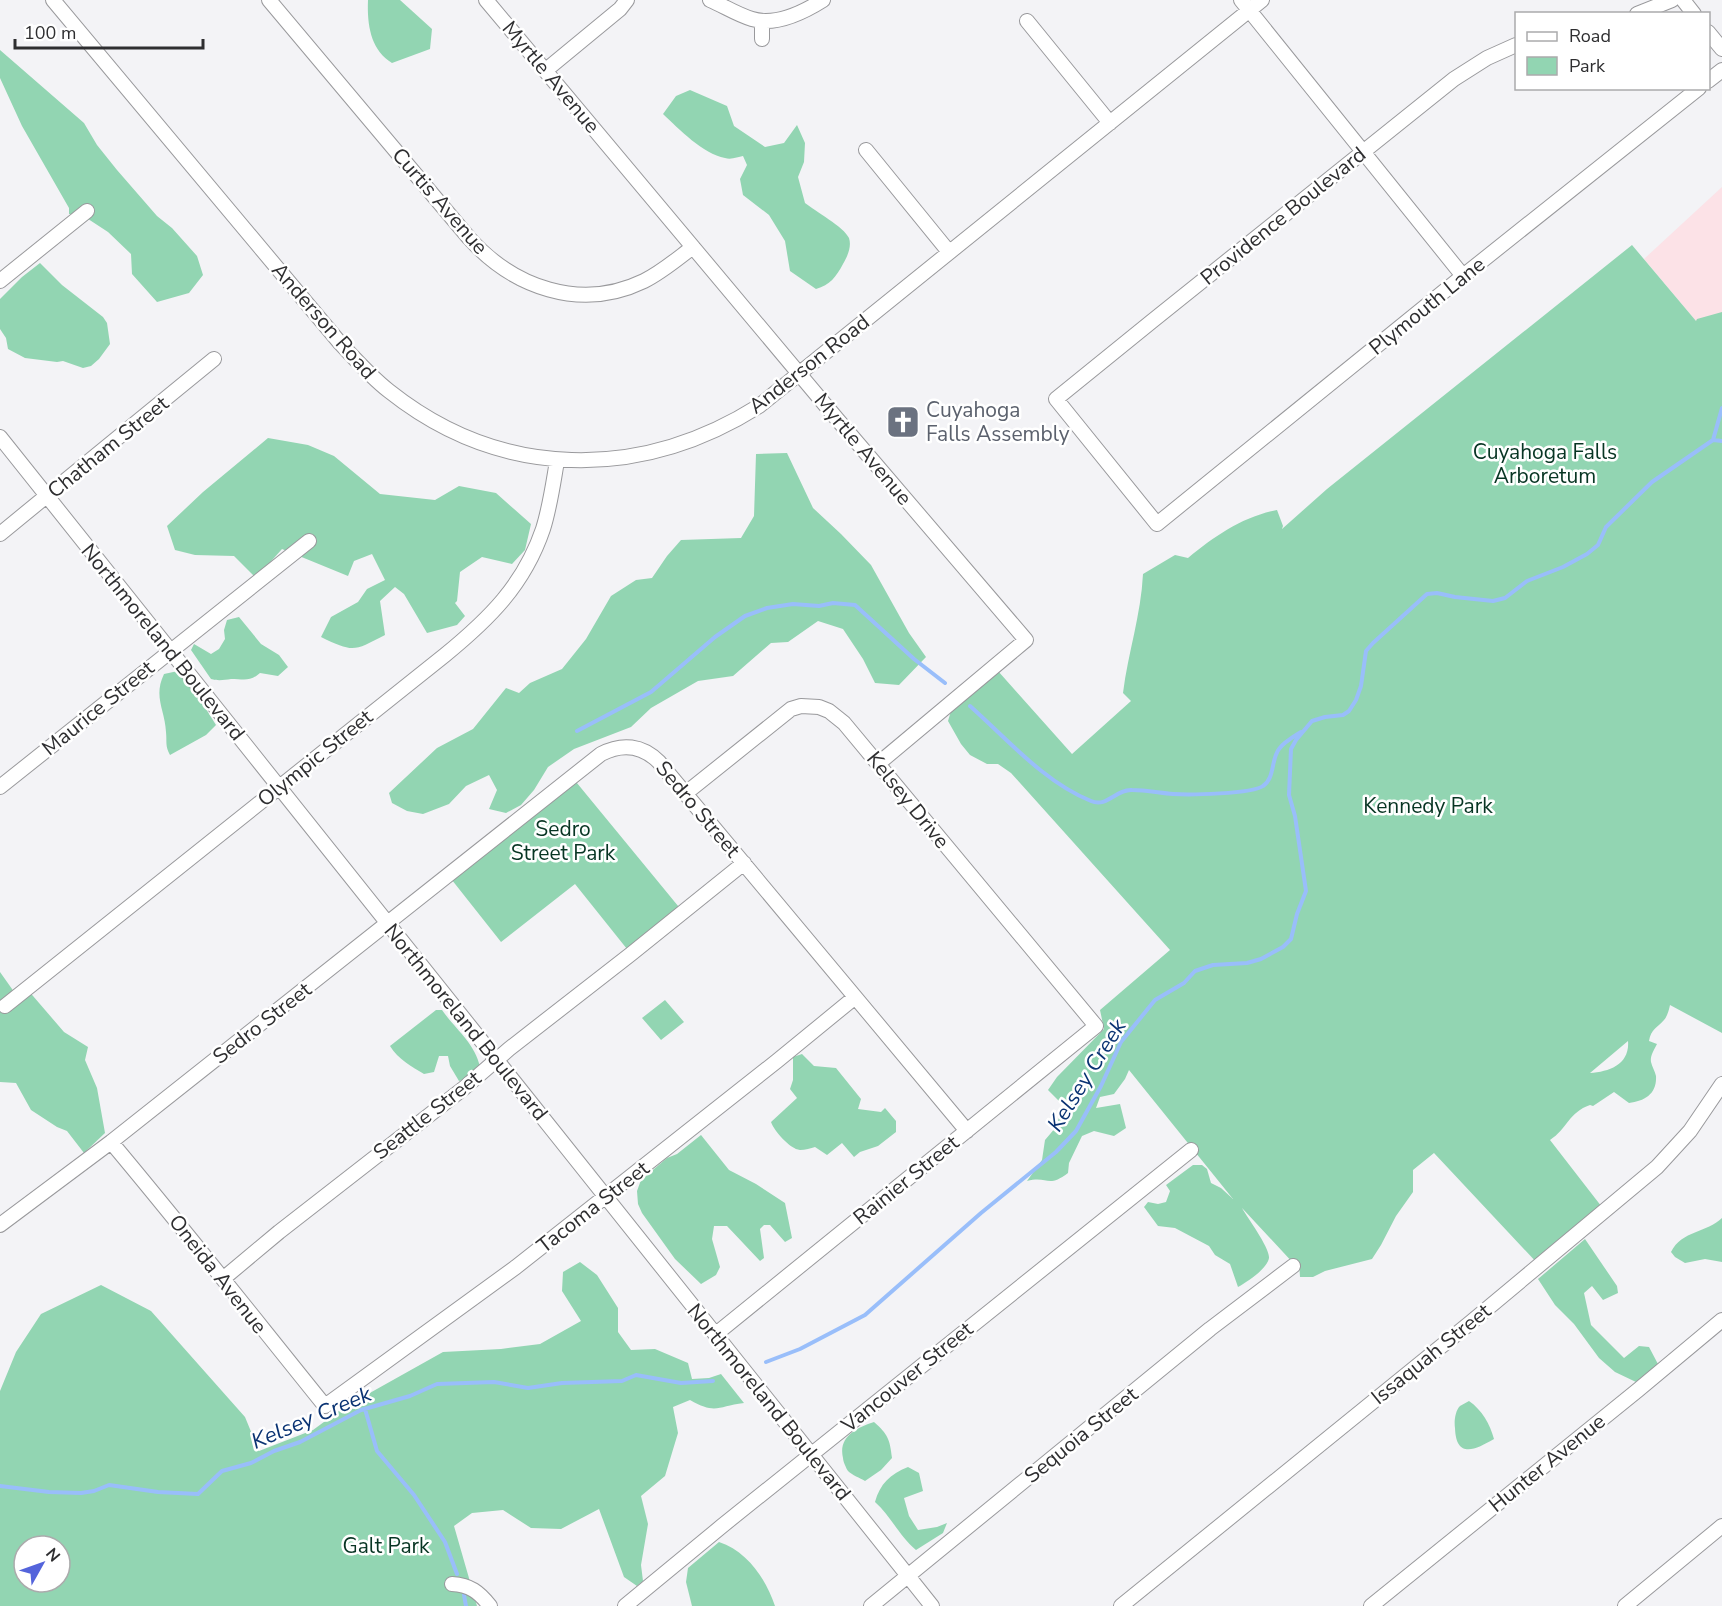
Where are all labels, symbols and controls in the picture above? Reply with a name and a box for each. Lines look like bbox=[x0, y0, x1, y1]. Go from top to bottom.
scale bar bbox=[15, 12, 202, 50]
legend bbox=[1515, 12, 1710, 90]
street label: Myrtle Avenue bbox=[496, 15, 606, 139]
text: 100 m bbox=[24, 21, 76, 45]
text: Road bbox=[1569, 24, 1611, 48]
text: Park bbox=[1569, 54, 1606, 78]
street label: Providence Boulevard bbox=[1194, 141, 1372, 291]
street label: Curtis Avenue bbox=[386, 142, 494, 260]
street label: Plymouth Lane bbox=[1363, 250, 1491, 362]
street label: Anderson Road bbox=[266, 257, 382, 385]
street label: Anderson Road bbox=[743, 308, 875, 420]
street label: Myrtle Avenue bbox=[808, 387, 918, 511]
street label: Chatham Street bbox=[42, 389, 175, 505]
place label: Cuyahoga Falls Assembly bbox=[926, 396, 1070, 448]
church icon: Cuyahoga Falls Assembly bbox=[885, 404, 921, 440]
park label: Cuyahoga Falls Arboretum bbox=[1473, 438, 1617, 490]
street label: Northmoreland Boulevard bbox=[75, 538, 251, 746]
street label: Maurice Street bbox=[36, 654, 160, 762]
street label: Olympic Street bbox=[252, 703, 379, 813]
street label: Kelsey Drive bbox=[860, 746, 956, 854]
street label: Sedro Street bbox=[649, 755, 747, 864]
park label: Kennedy Park bbox=[1363, 792, 1493, 820]
park label: Sedro Street Park bbox=[511, 815, 616, 867]
street label: Northmoreland Boulevard bbox=[378, 918, 554, 1126]
street label: Sedro Street bbox=[207, 975, 318, 1070]
water label: Kelsey Creek bbox=[1040, 1013, 1134, 1138]
street label: Seattle Street bbox=[367, 1064, 487, 1166]
street label: Rainier Street bbox=[847, 1128, 965, 1231]
street label: Tacoma Street bbox=[531, 1154, 655, 1260]
street label: Oneida Avenue bbox=[163, 1209, 273, 1339]
street label: Issaquah Street bbox=[1365, 1297, 1497, 1411]
street label: Northmoreland Boulevard bbox=[681, 1298, 857, 1506]
street label: Vancouver Street bbox=[835, 1315, 979, 1439]
water label: Kelsey Creek bbox=[247, 1379, 377, 1457]
street label: Sequoia Street bbox=[1018, 1380, 1144, 1489]
street label: Hunter Avenue bbox=[1483, 1407, 1611, 1519]
park label: Galt Park bbox=[342, 1532, 430, 1560]
north arrow bbox=[12, 1534, 72, 1594]
text: N bbox=[40, 1543, 65, 1567]

